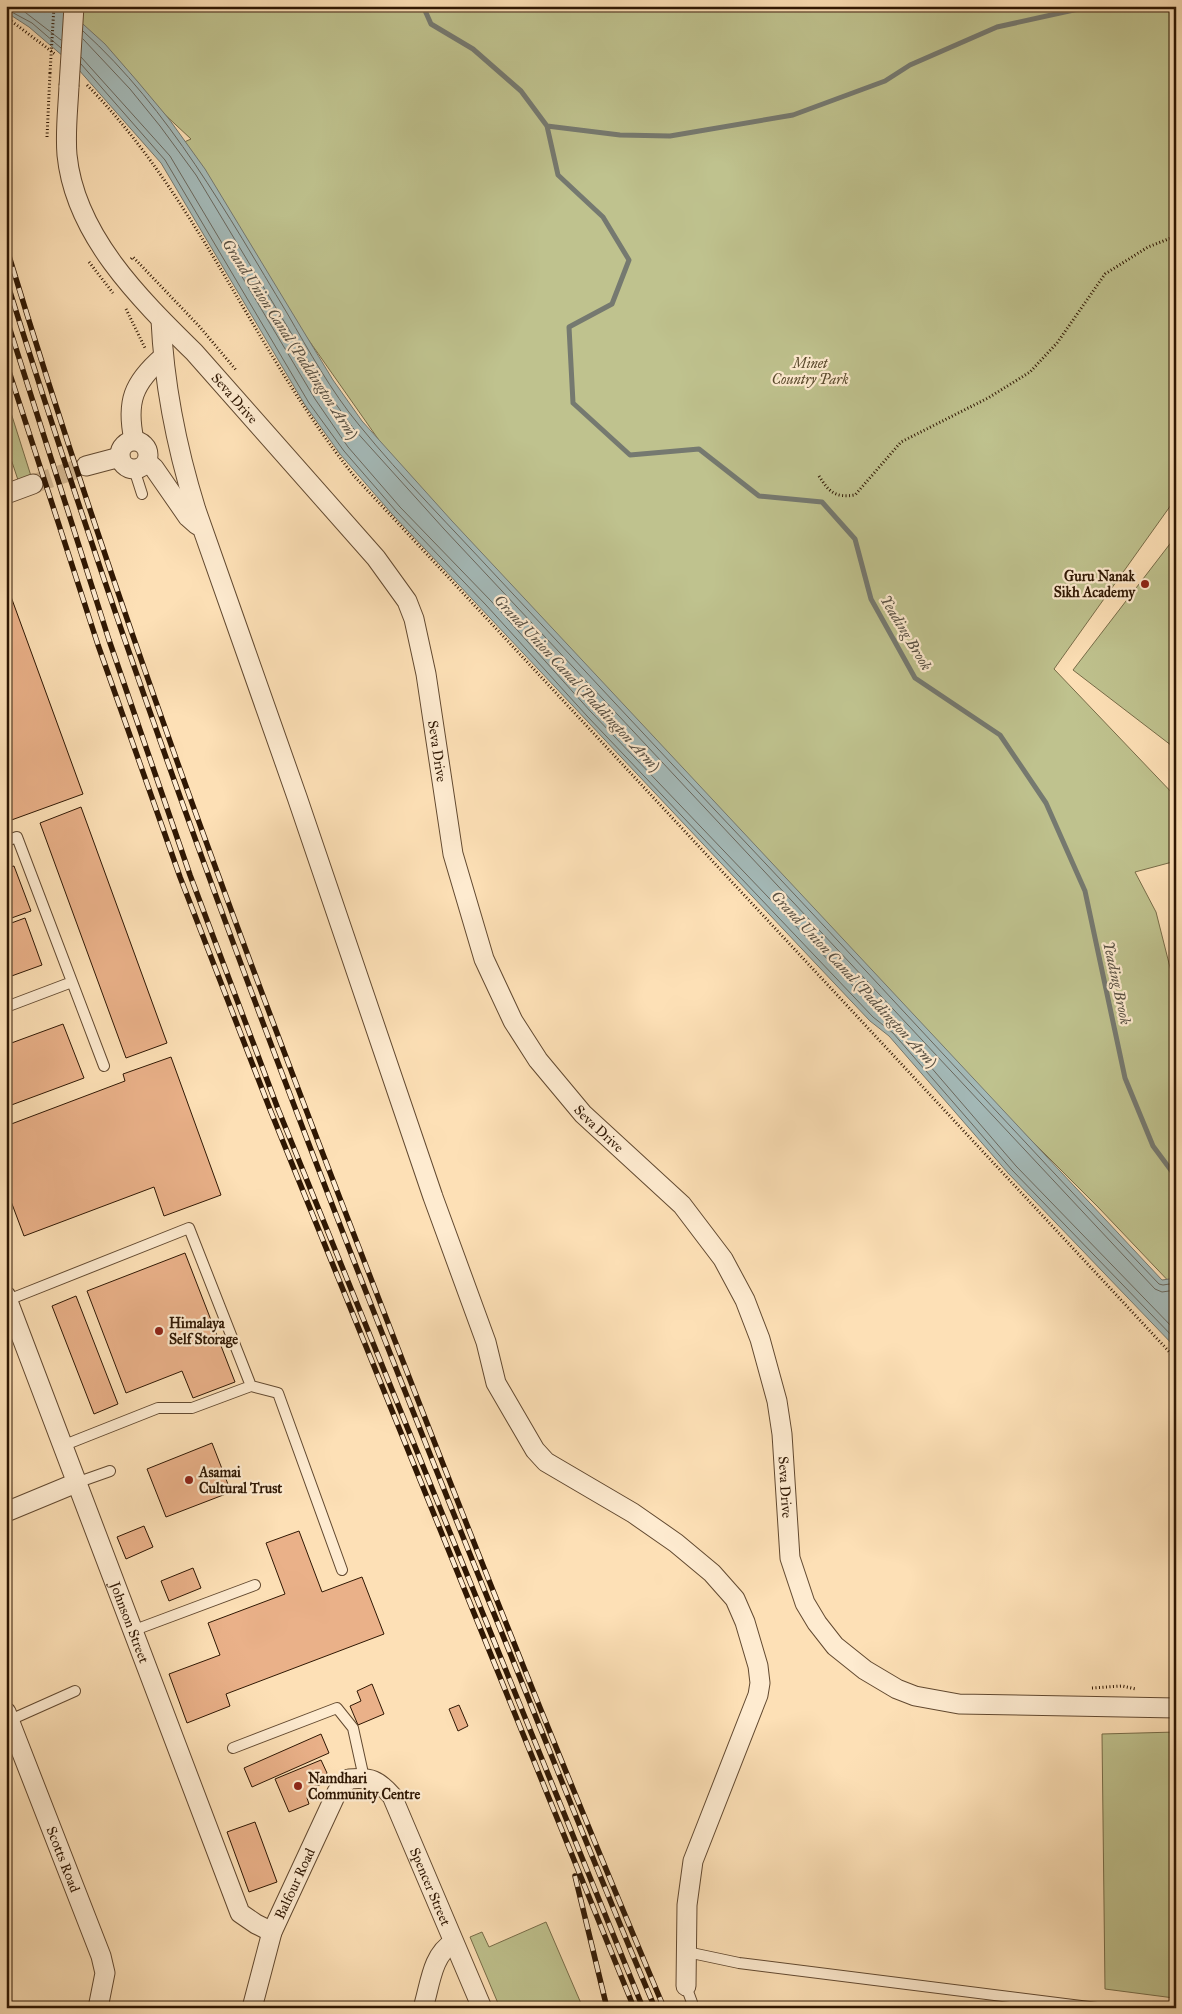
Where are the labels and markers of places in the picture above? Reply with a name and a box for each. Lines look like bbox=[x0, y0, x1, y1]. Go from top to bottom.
place label: Guru Nanak Sikh Academy bbox=[1054, 568, 1136, 602]
marker: Guru Nanak Sikh Academy bbox=[1139, 578, 1151, 590]
place label: Himalaya Self Storage bbox=[169, 1315, 238, 1349]
marker: Himalaya Self Storage bbox=[153, 1325, 165, 1337]
place label: Asamai Cultural Trust bbox=[198, 1464, 282, 1497]
marker: Asamai Cultural Trust bbox=[183, 1474, 195, 1486]
place label: Namdhari Community Centre bbox=[308, 1770, 420, 1804]
marker: Namdhari Community Centre bbox=[292, 1780, 304, 1792]

